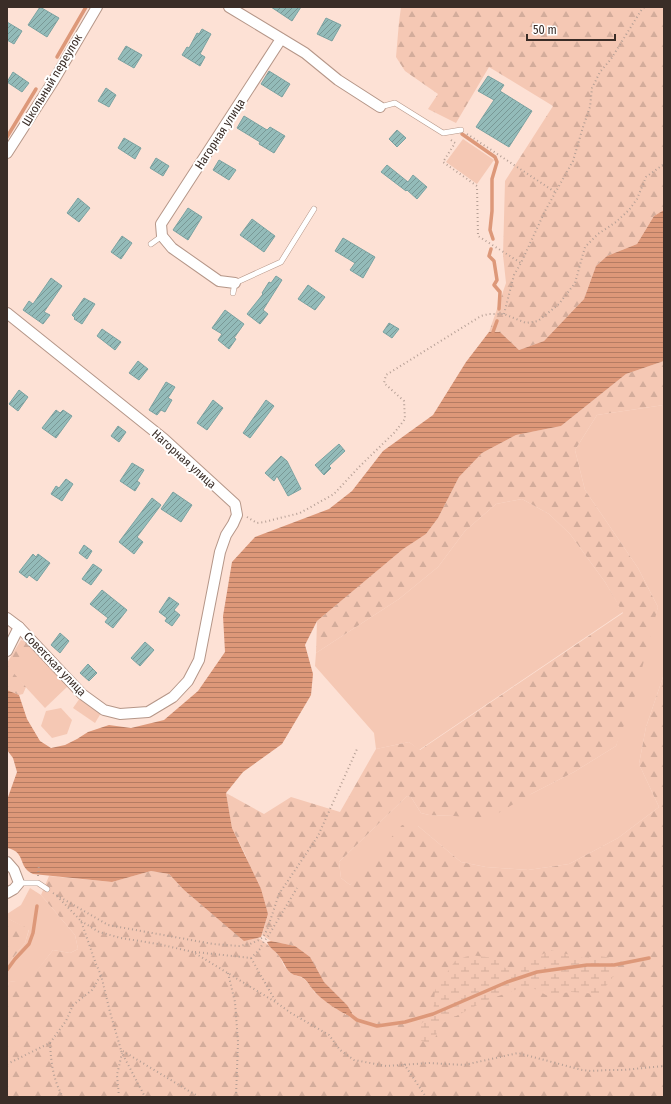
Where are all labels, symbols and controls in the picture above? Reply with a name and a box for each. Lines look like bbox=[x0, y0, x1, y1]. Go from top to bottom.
scale bar bbox=[527, 16, 615, 42]
text: 50 m bbox=[533, 23, 557, 37]
street label: Школьный переулок bbox=[19, 31, 85, 129]
street label: Нагорная улица bbox=[192, 96, 248, 172]
street label: Нагорная улица bbox=[149, 427, 219, 491]
street label: Советская улица bbox=[21, 629, 89, 699]

